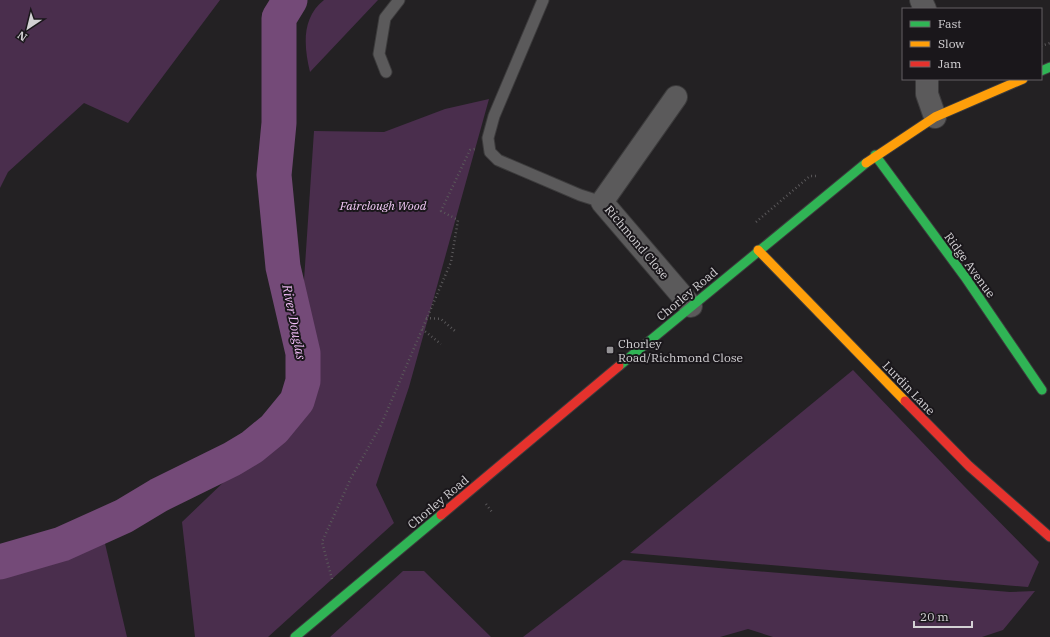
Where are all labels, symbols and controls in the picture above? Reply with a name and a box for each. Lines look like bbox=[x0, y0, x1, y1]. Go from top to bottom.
north arrow bbox=[8, 8, 48, 48]
legend bbox=[902, 8, 1042, 80]
text: Fast bbox=[938, 16, 962, 31]
text: N bbox=[14, 28, 30, 44]
text: Slow bbox=[938, 36, 965, 51]
text: Jam bbox=[938, 56, 962, 71]
park label: Fairclough Wood bbox=[339, 198, 427, 213]
street label: Richmond Close bbox=[602, 202, 672, 282]
street label: Ridge Avenue bbox=[941, 229, 999, 301]
street label: Chorley Road bbox=[653, 264, 721, 324]
water label: River Douglas bbox=[278, 282, 310, 361]
place label: Chorley Road/Richmond Close bbox=[618, 336, 743, 365]
marker: Chorley Road/Richmond Close bbox=[605, 345, 615, 355]
street label: Lurdin Lane bbox=[880, 358, 938, 418]
street label: Chorley Road bbox=[404, 472, 472, 532]
scale bar bbox=[914, 603, 972, 629]
text: 20 m bbox=[920, 609, 949, 624]

